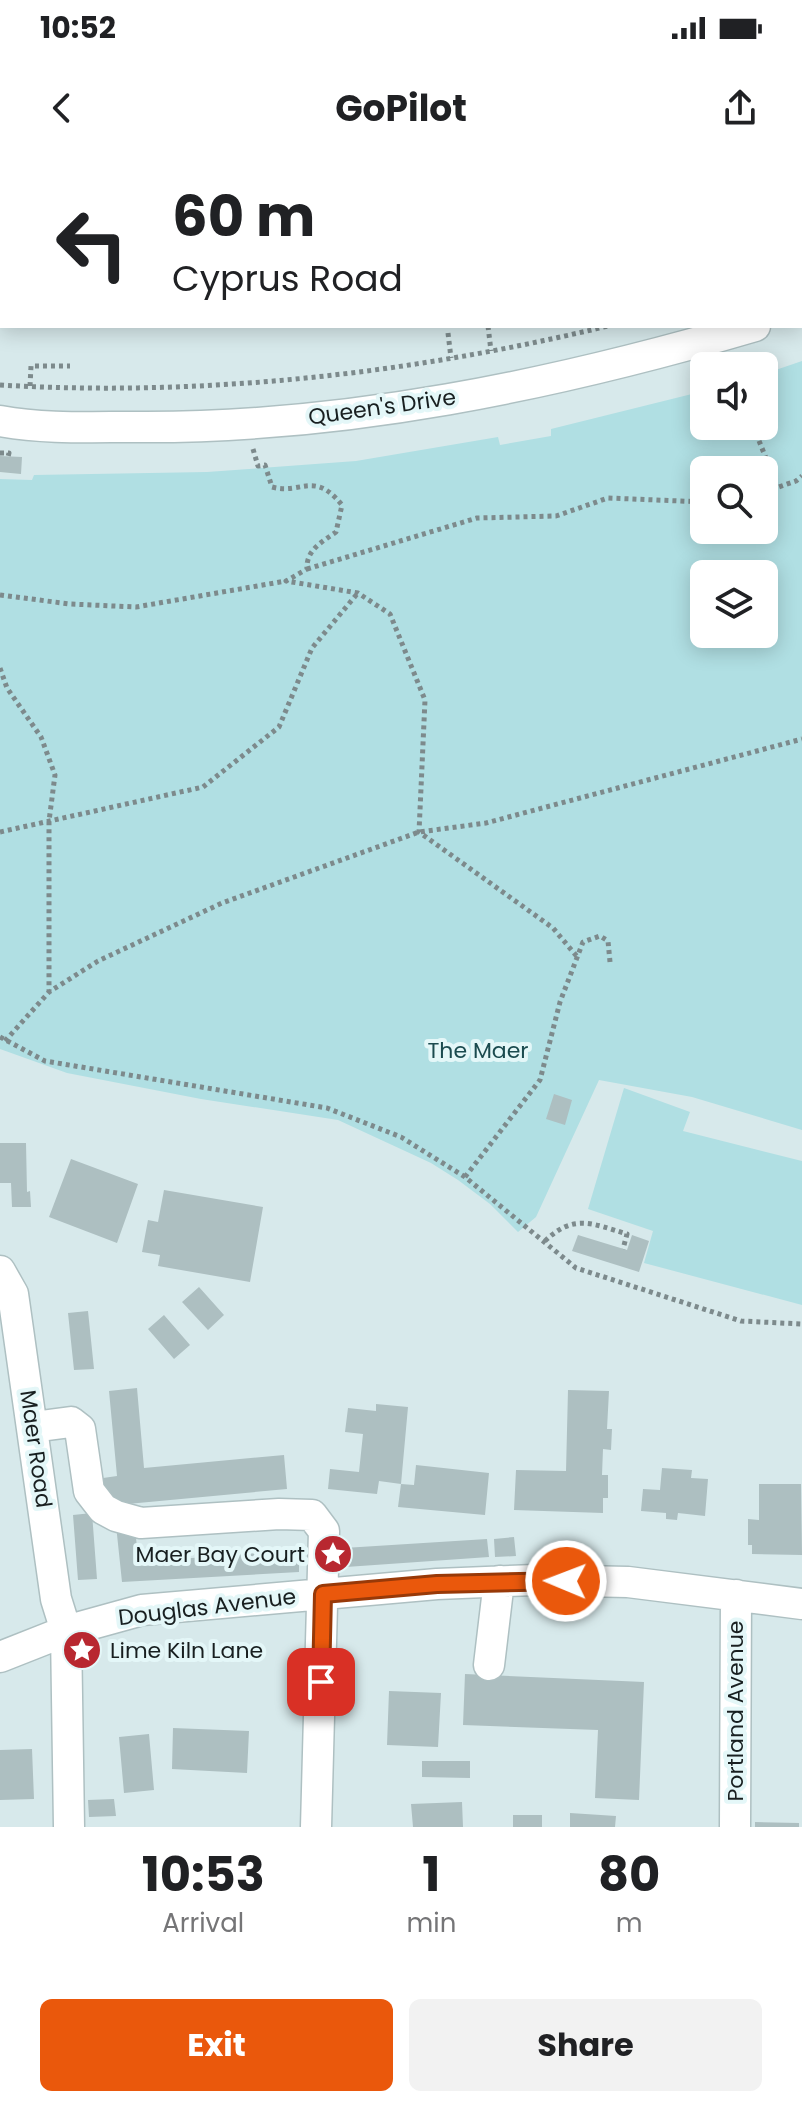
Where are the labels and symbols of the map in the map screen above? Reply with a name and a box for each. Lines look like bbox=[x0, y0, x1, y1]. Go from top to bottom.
street label: Queen's Drive bbox=[306, 381, 458, 433]
park label: The Maer bbox=[427, 1035, 529, 1066]
street label: Maer Road bbox=[12, 1388, 60, 1510]
place icon: Maer Bay Court bbox=[312, 1533, 354, 1575]
place label: Maer Bay Court bbox=[135, 1539, 305, 1570]
position arrow bbox=[524, 1539, 608, 1623]
street label: Douglas Avenue bbox=[116, 1581, 298, 1633]
street label: Portland Avenue bbox=[720, 1621, 751, 1801]
place icon: Lime Kiln Lane bbox=[61, 1629, 103, 1671]
place label: Lime Kiln Lane bbox=[110, 1635, 263, 1666]
pin bbox=[287, 1648, 355, 1716]

